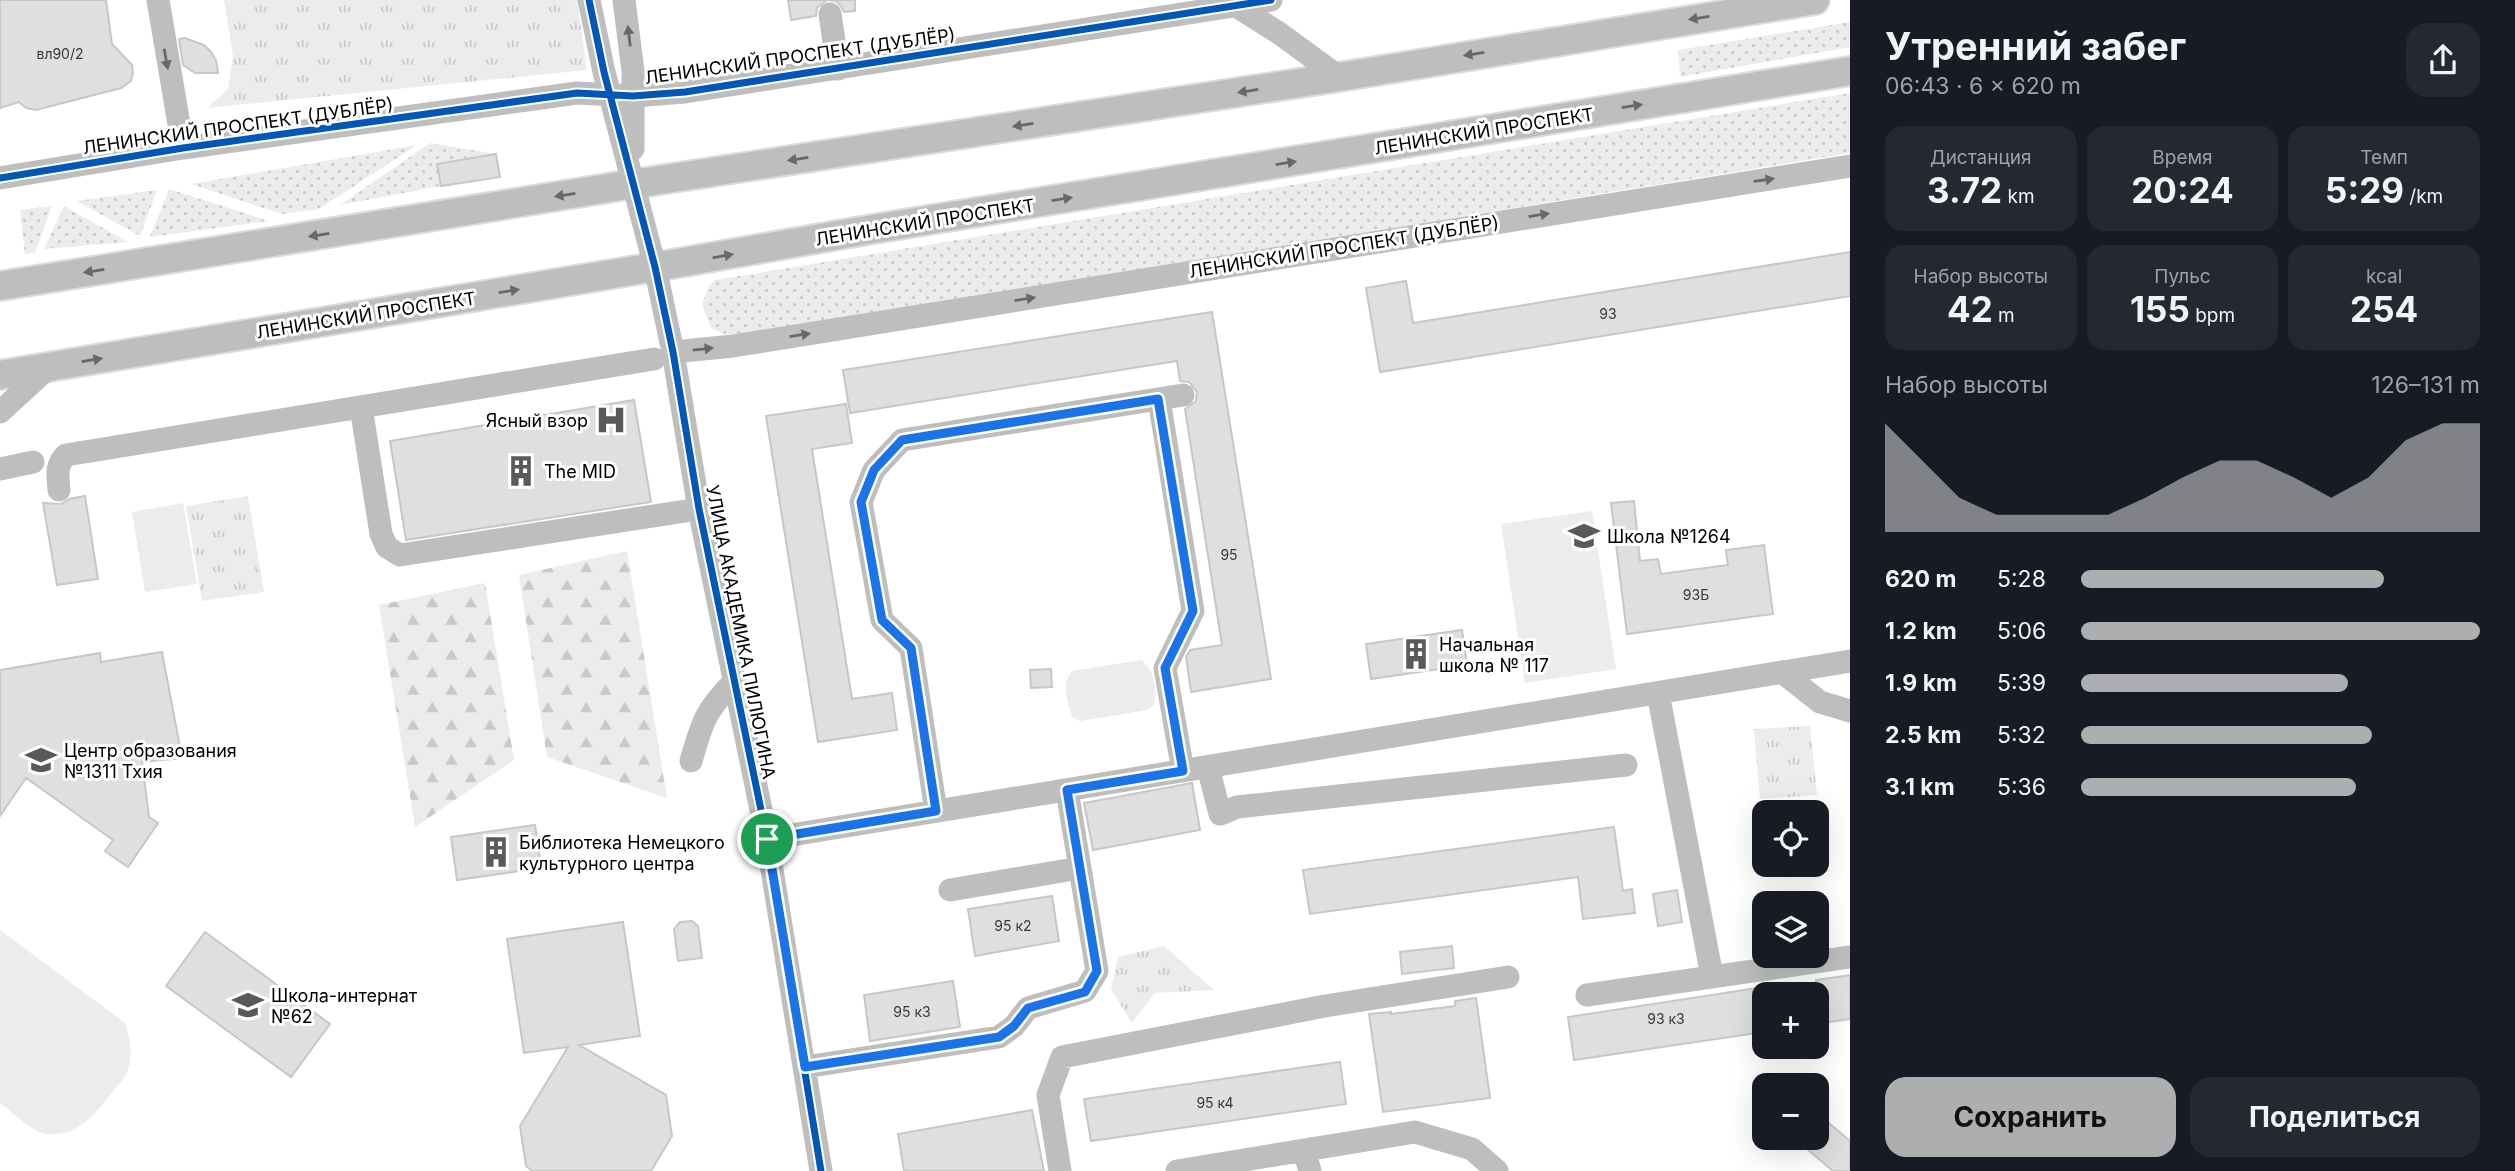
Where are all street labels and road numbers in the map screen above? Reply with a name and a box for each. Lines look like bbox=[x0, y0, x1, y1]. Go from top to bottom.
street label: ЛЕНИНСКИЙ ПРОСПЕКТ (ДУБЛЁР) bbox=[643, 23, 957, 88]
street label: ЛЕНИНСКИЙ ПРОСПЕКТ (ДУБЛЁР) bbox=[81, 93, 395, 158]
street label: ЛЕНИНСКИЙ ПРОСПЕКТ bbox=[1373, 102, 1595, 159]
street label: ЛЕНИНСКИЙ ПРОСПЕКТ bbox=[814, 193, 1036, 250]
street label: ЛЕНИНСКИЙ ПРОСПЕКТ (ДУБЛЁР) bbox=[1187, 211, 1500, 282]
street label: ЛЕНИНСКИЙ ПРОСПЕКТ bbox=[255, 286, 477, 343]
street label: УЛИЦА АКАДЕМИКА ПИЛЮГИНА bbox=[702, 483, 780, 781]

